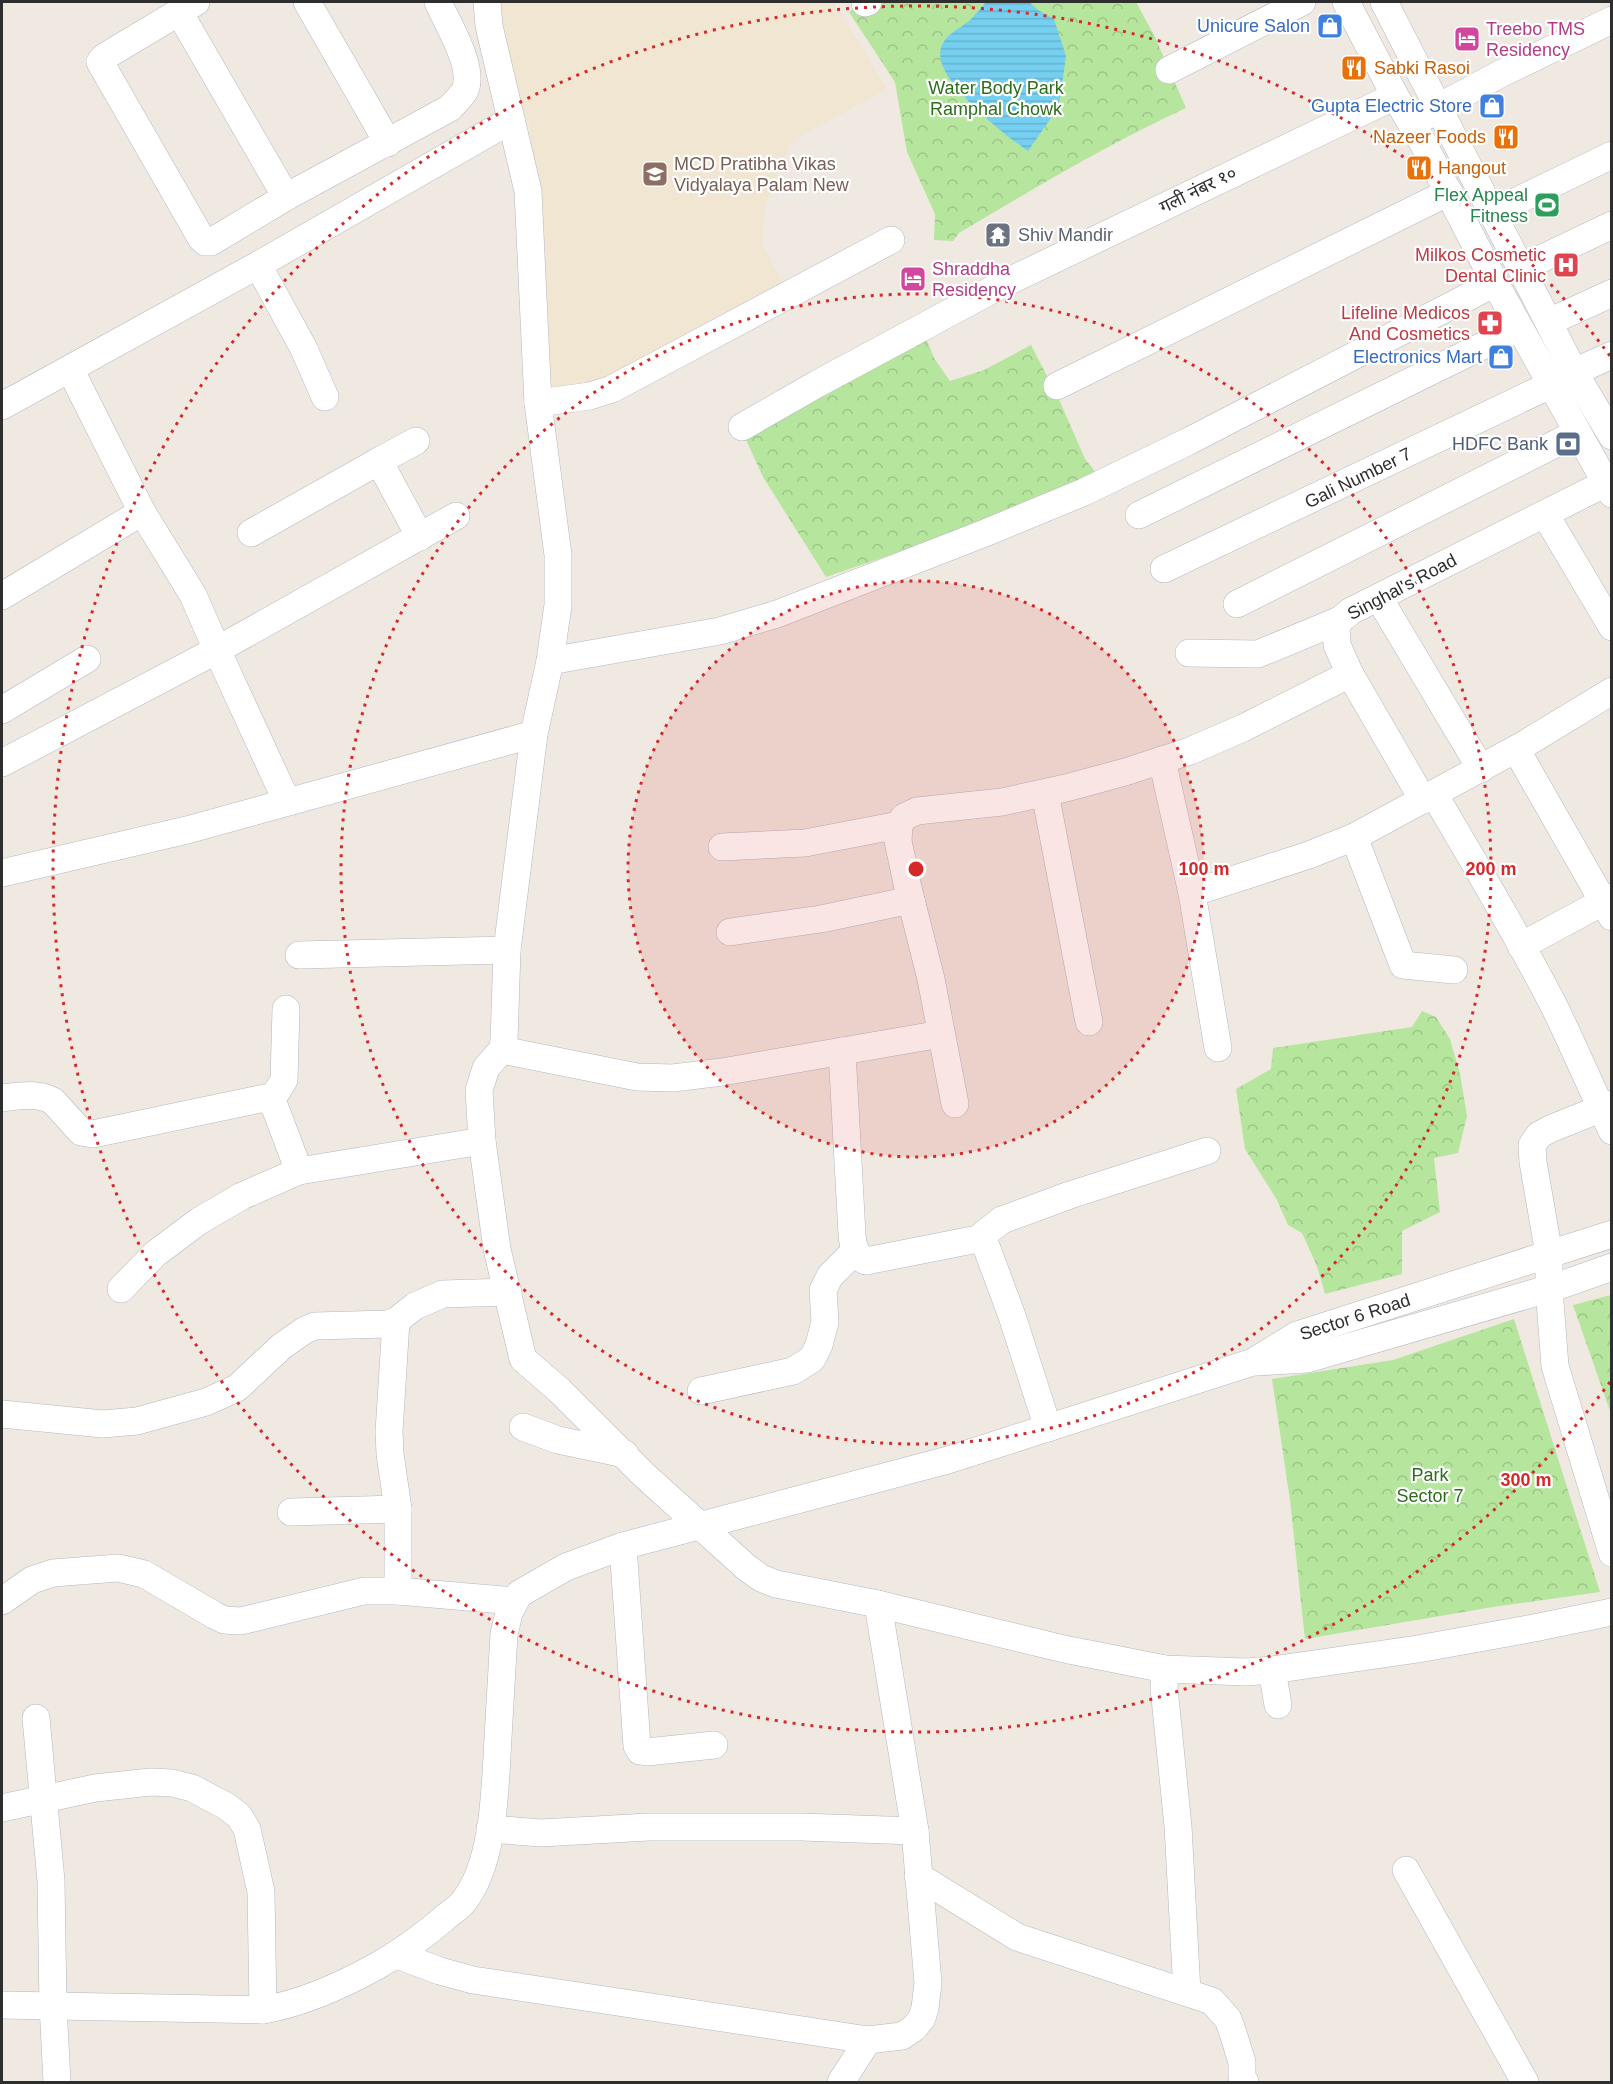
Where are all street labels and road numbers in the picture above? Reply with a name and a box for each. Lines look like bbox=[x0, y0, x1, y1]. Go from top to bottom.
street label: गली नंबर १० bbox=[1156, 163, 1240, 217]
street label: Gali Number 7 bbox=[1301, 444, 1415, 512]
street label: Singhal's Road bbox=[1344, 550, 1460, 624]
street label: Sector 6 Road bbox=[1297, 1290, 1413, 1344]

